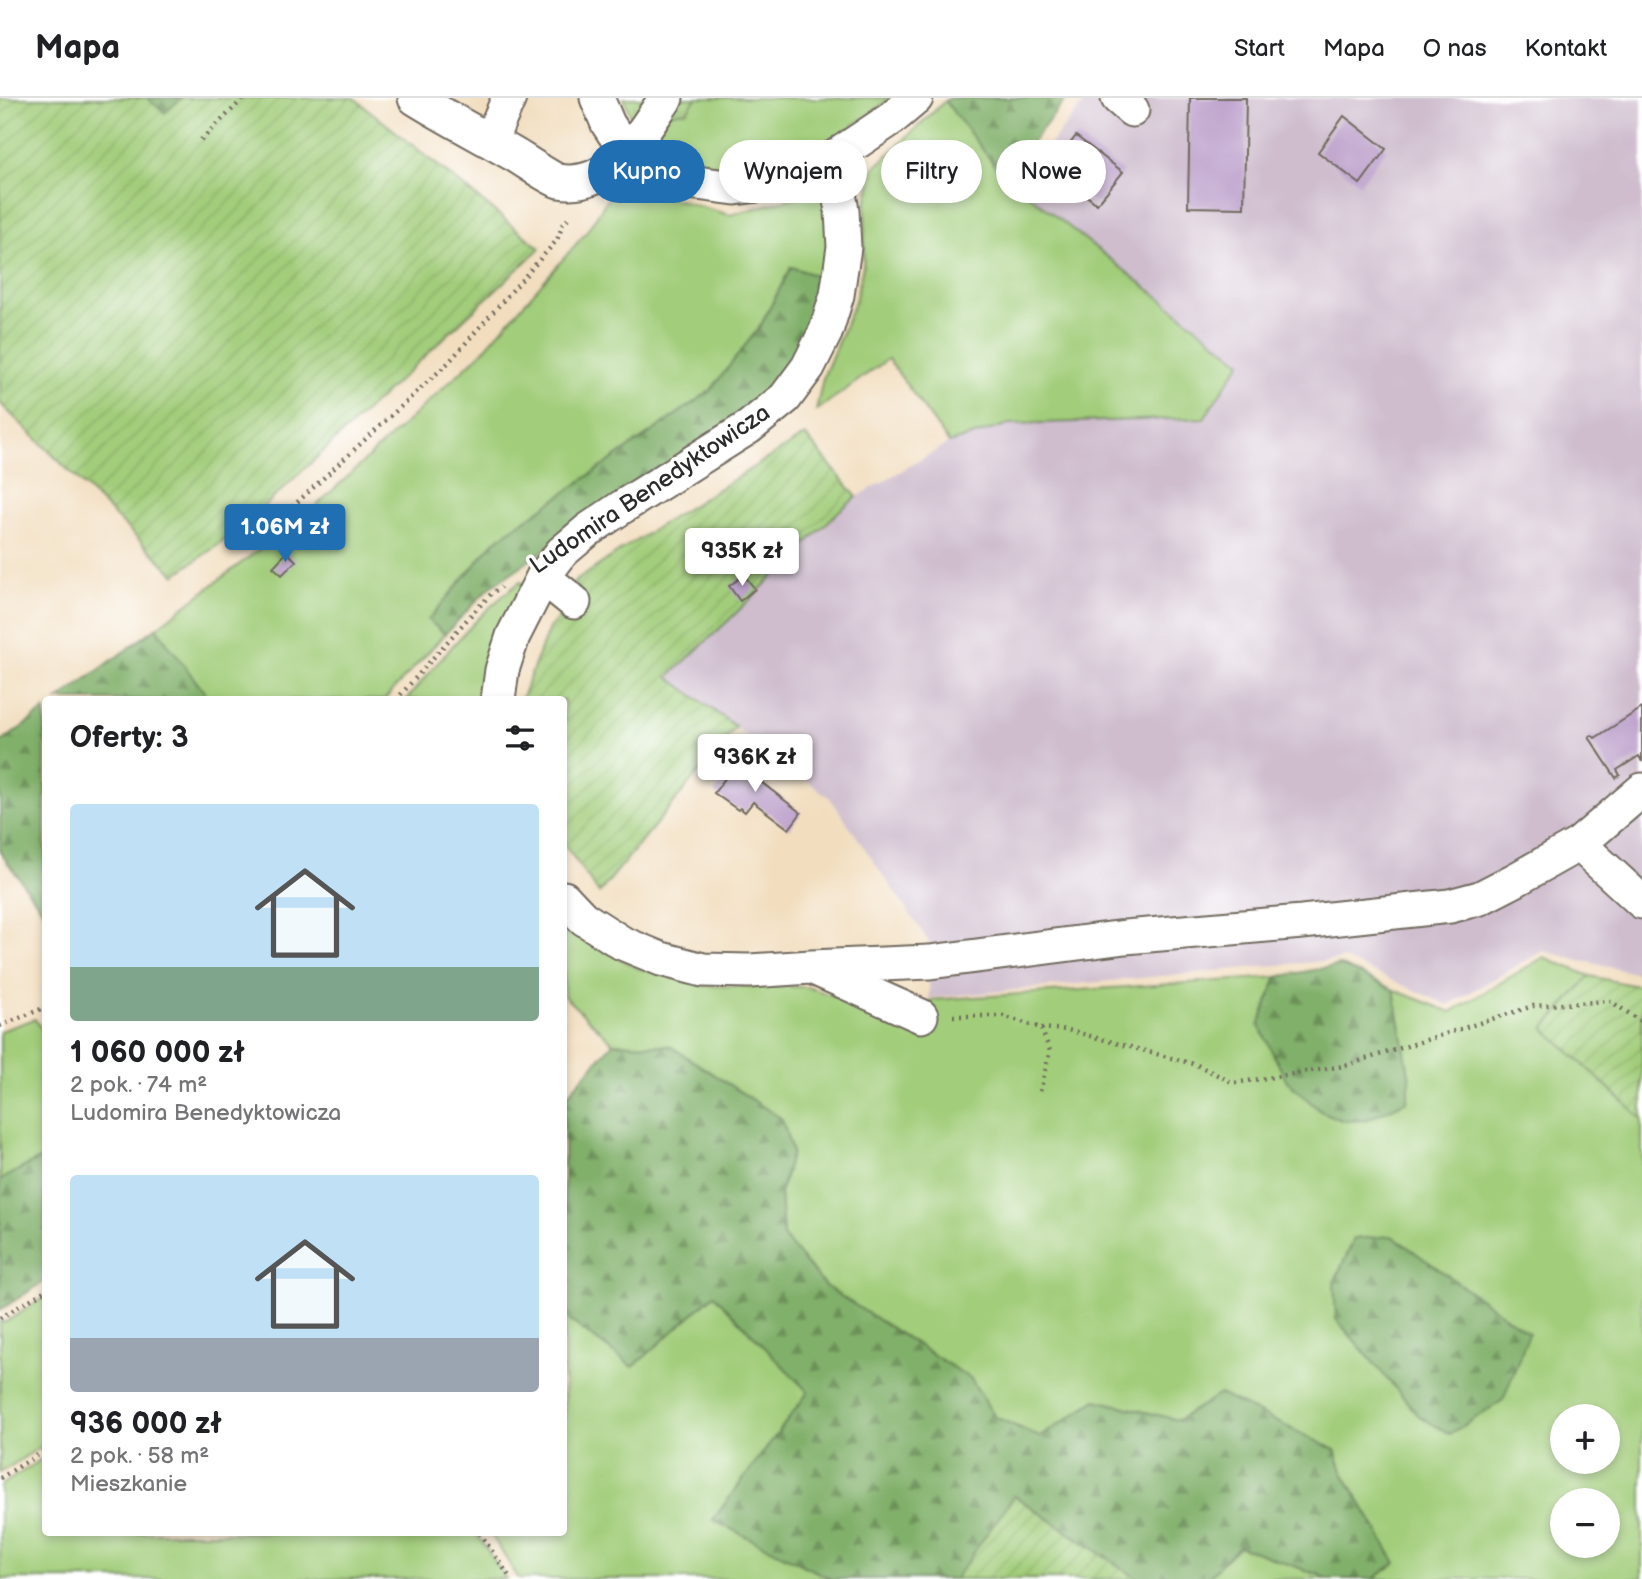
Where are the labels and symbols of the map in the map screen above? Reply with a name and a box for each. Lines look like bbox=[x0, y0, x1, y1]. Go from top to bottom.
street label: Ludomira Benedyktowicza bbox=[525, 398, 775, 580]
pin: 1.06M zł bbox=[213, 504, 357, 564]
pin: 935K zł bbox=[677, 528, 807, 588]
pin: 936K zł bbox=[690, 734, 820, 794]

